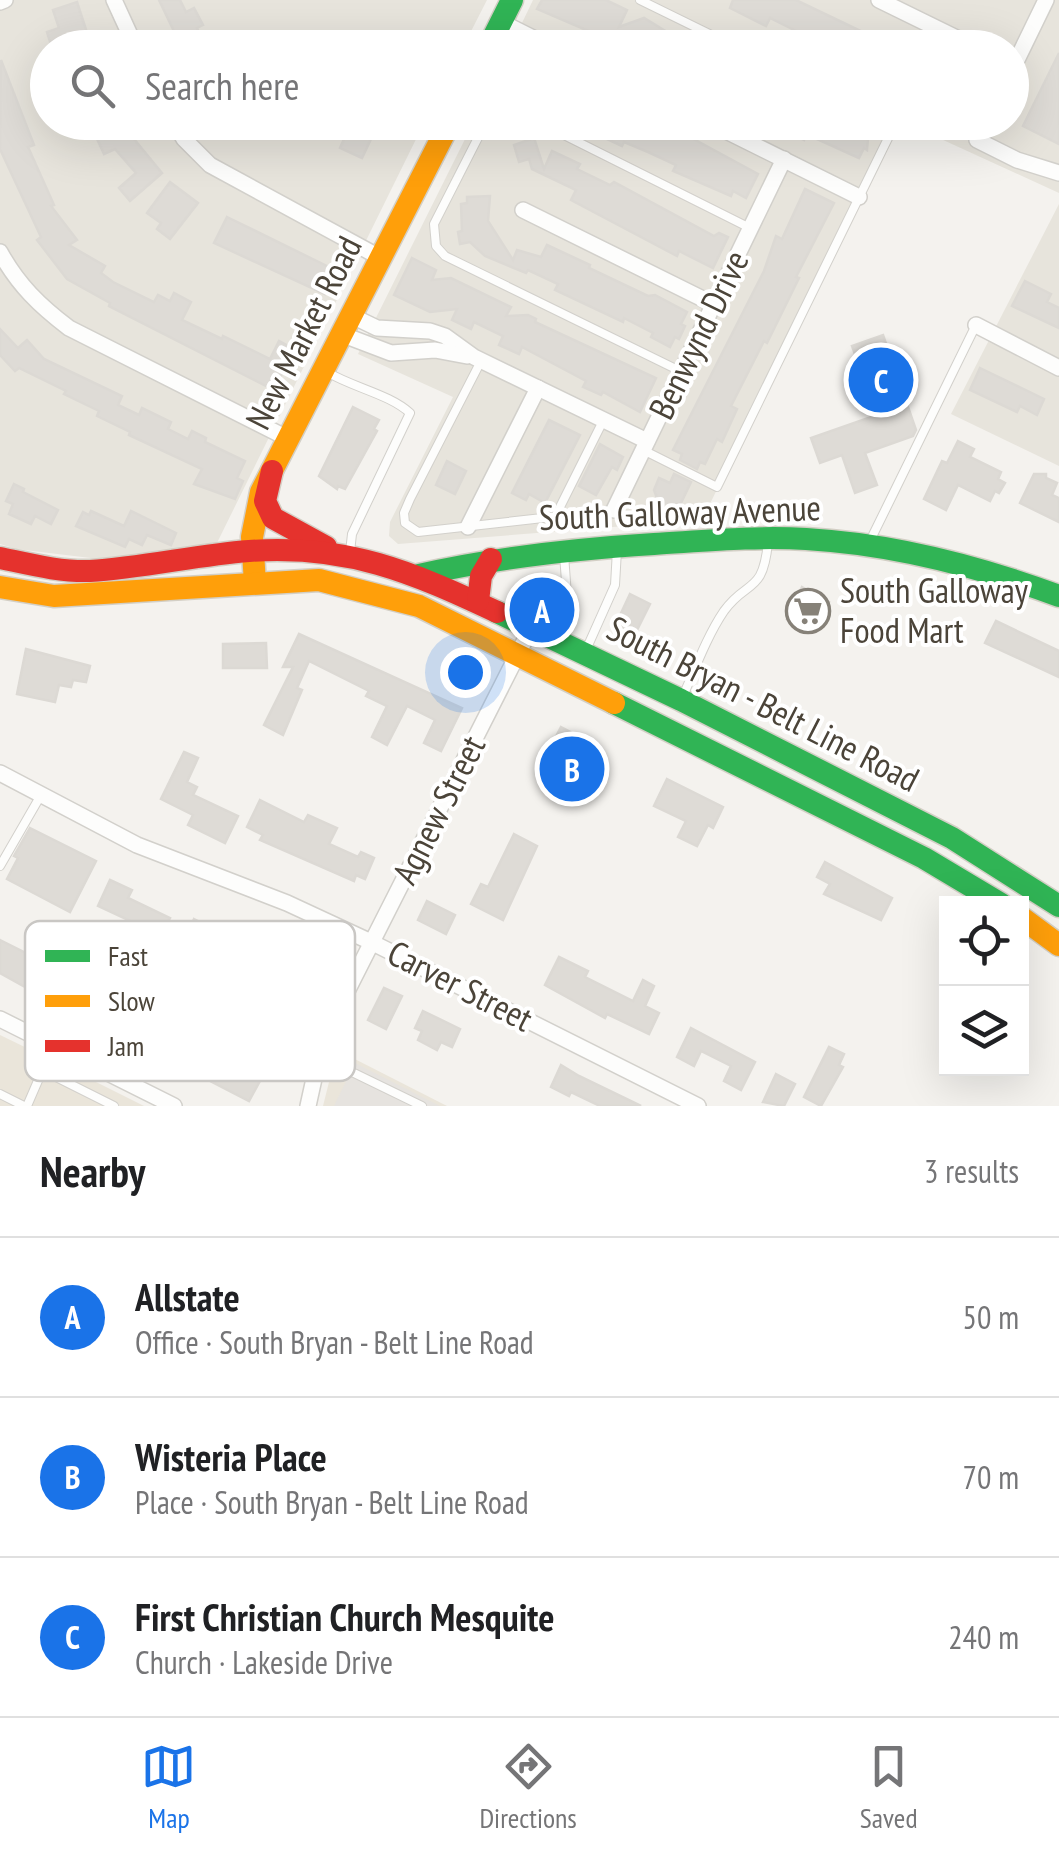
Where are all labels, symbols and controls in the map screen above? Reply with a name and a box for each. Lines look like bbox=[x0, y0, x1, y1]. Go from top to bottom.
search box bbox=[30, 30, 1029, 140]
icon: search bbox=[65, 58, 120, 113]
text: Search here bbox=[145, 61, 299, 110]
street label: New Market Road bbox=[235, 228, 371, 437]
street label: Benwynd Drive bbox=[638, 243, 759, 426]
pin: C bbox=[848, 342, 914, 418]
street label: South Galloway Avenue bbox=[538, 484, 822, 540]
place label: South Galloway Food Mart bbox=[840, 567, 1029, 653]
pin: A bbox=[510, 572, 574, 648]
supermarket icon: South Galloway Food Mart bbox=[785, 588, 831, 634]
street label: South Bryan - Belt Line Road bbox=[600, 605, 927, 802]
your location bbox=[440, 647, 491, 698]
street label: Agnew Street bbox=[381, 727, 495, 892]
pin: B bbox=[540, 732, 604, 806]
map controls bbox=[939, 896, 1029, 1076]
button: locate bbox=[939, 896, 1029, 986]
legend bbox=[25, 921, 355, 1081]
street label: Carver Street bbox=[380, 929, 541, 1041]
text: Fast bbox=[108, 937, 148, 974]
text: Slow bbox=[108, 982, 155, 1019]
button: layers bbox=[939, 986, 1029, 1076]
text: Jam bbox=[107, 1027, 144, 1064]
text: Nearby bbox=[40, 1144, 145, 1199]
text: 3 results bbox=[924, 1150, 1019, 1192]
text: Allstate bbox=[135, 1272, 240, 1321]
text: A bbox=[64, 1296, 81, 1338]
text: 50 m bbox=[963, 1296, 1019, 1338]
text: Office · South Bryan - Belt Line Road bbox=[135, 1321, 534, 1363]
text: Wisteria Place bbox=[135, 1432, 327, 1481]
text: B bbox=[65, 1456, 80, 1498]
text: 70 m bbox=[963, 1456, 1019, 1498]
text: Place · South Bryan - Belt Line Road bbox=[135, 1481, 529, 1523]
text: First Christian Church Mesquite bbox=[135, 1592, 555, 1641]
text: C bbox=[65, 1616, 80, 1658]
text: 240 m bbox=[948, 1616, 1019, 1658]
text: Church · Lakeside Drive bbox=[135, 1641, 393, 1683]
tab: Map bbox=[141, 1739, 196, 1836]
tab: Directions bbox=[479, 1739, 577, 1836]
tab: Saved bbox=[860, 1739, 918, 1836]

